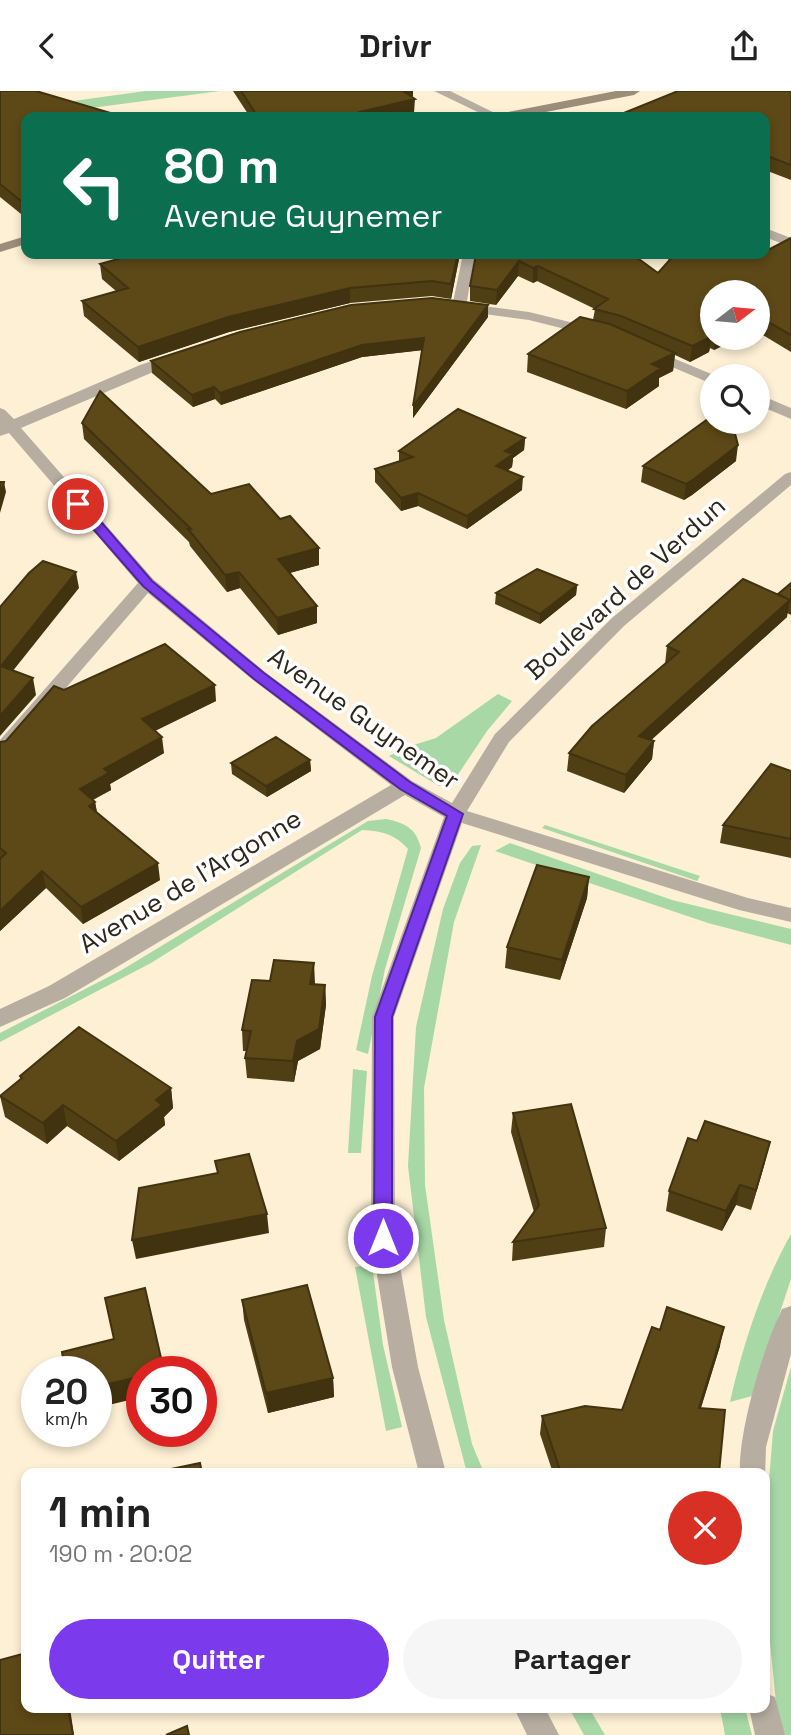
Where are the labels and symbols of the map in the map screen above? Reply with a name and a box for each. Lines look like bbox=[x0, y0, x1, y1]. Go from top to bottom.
north arrow bbox=[700, 280, 770, 350]
pin bbox=[48, 474, 108, 534]
street label: Boulevard de Verdun bbox=[518, 489, 732, 687]
street label: Avenue Guynemer bbox=[262, 639, 466, 797]
street label: Avenue de l'Argonne bbox=[73, 801, 307, 961]
position arrow bbox=[346, 1201, 420, 1275]
speed limit sign: 30 bbox=[126, 1356, 217, 1447]

